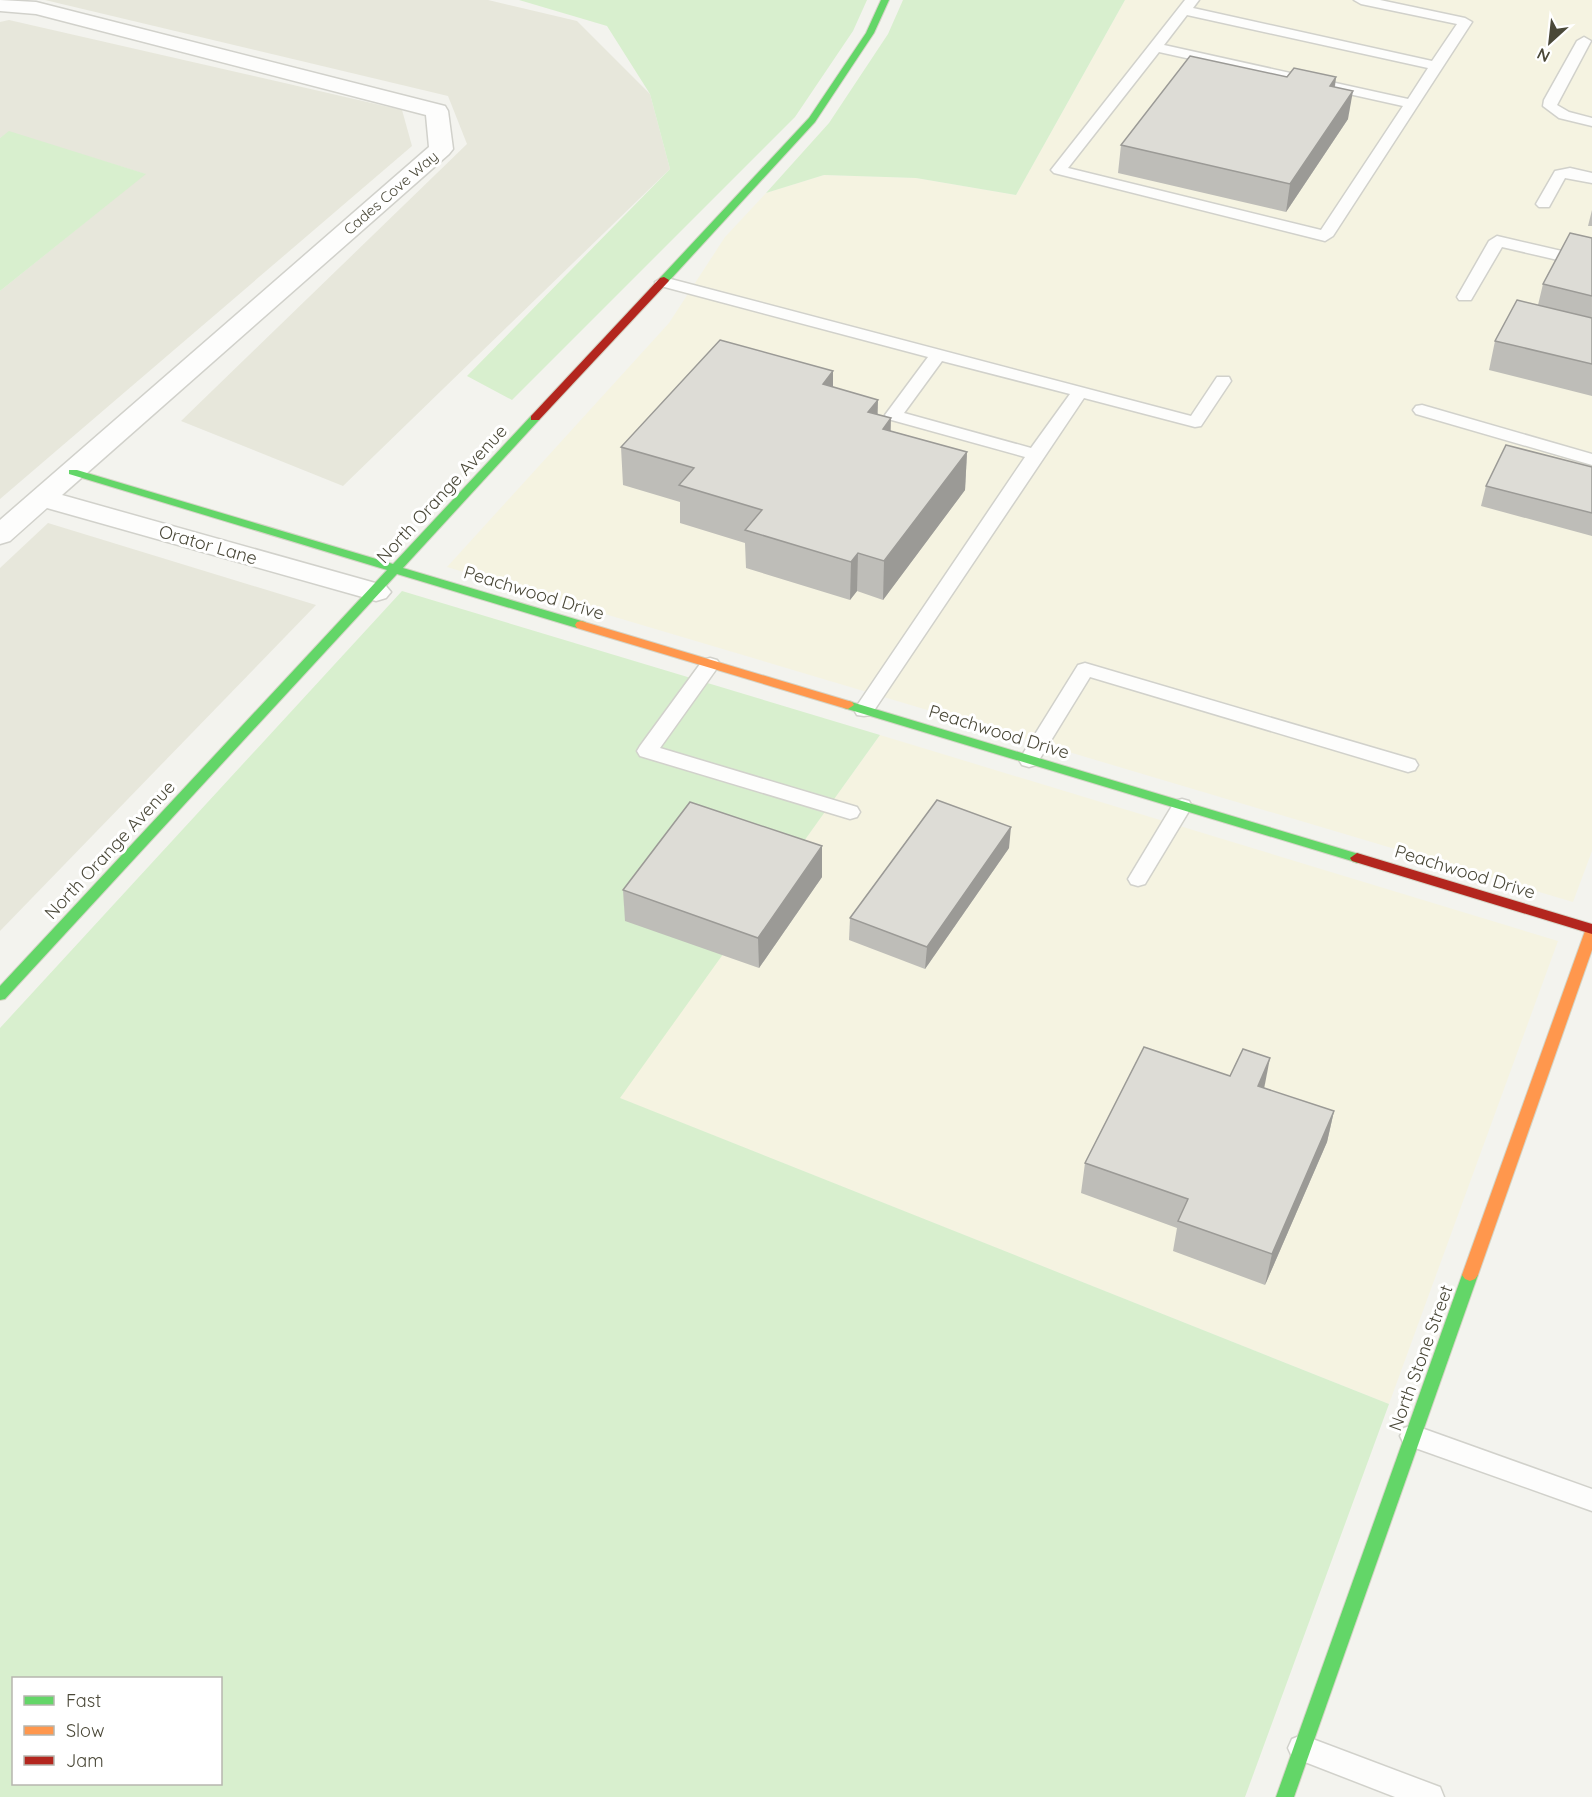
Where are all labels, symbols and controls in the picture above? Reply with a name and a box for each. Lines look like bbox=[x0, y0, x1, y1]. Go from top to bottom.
north arrow bbox=[1520, 12, 1580, 72]
text: N bbox=[1533, 44, 1553, 67]
street label: Cades Cove Way bbox=[340, 146, 442, 239]
street label: North Orange Avenue bbox=[371, 419, 512, 568]
street label: Orator Lane bbox=[156, 520, 260, 570]
street label: Peachwood Drive bbox=[461, 560, 607, 625]
street label: Peachwood Drive bbox=[926, 699, 1072, 764]
street label: North Orange Avenue bbox=[39, 775, 180, 924]
street label: Peachwood Drive bbox=[1392, 839, 1538, 904]
street label: North Stone Street bbox=[1383, 1282, 1458, 1434]
legend bbox=[12, 1677, 222, 1785]
text: Fast bbox=[66, 1689, 101, 1712]
text: Slow bbox=[66, 1719, 104, 1742]
text: Jam bbox=[66, 1749, 104, 1772]

